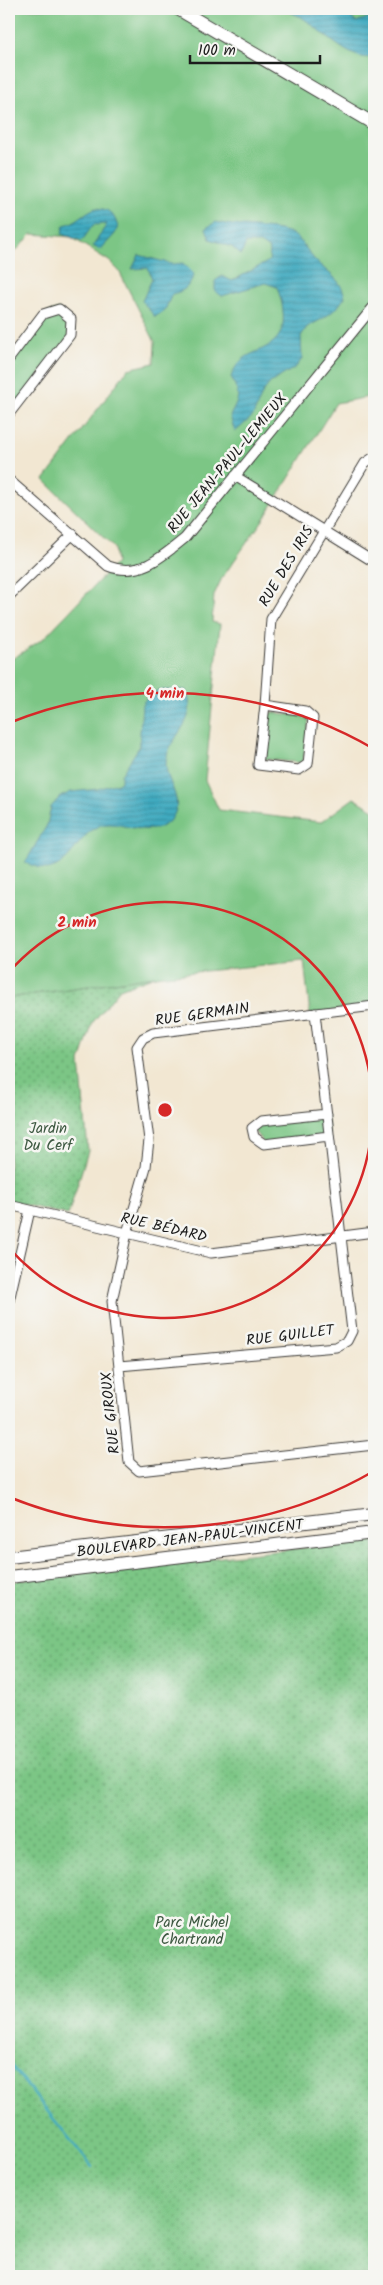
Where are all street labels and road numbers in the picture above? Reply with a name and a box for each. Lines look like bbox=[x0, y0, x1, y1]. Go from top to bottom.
street label: RUE JEAN-PAUL-LEMIEUX bbox=[162, 388, 294, 539]
street label: RUE DES IRIS bbox=[253, 521, 321, 612]
street label: RUE GERMAIN bbox=[153, 996, 251, 1033]
street label: RUE BÉDARD bbox=[118, 1206, 210, 1250]
street label: RUE GUILLET bbox=[245, 1318, 337, 1353]
street label: RUE GIROUX bbox=[95, 1370, 127, 1455]
street label: BOULEVARD JEAN-PAUL-VINCENT bbox=[75, 1513, 307, 1565]

